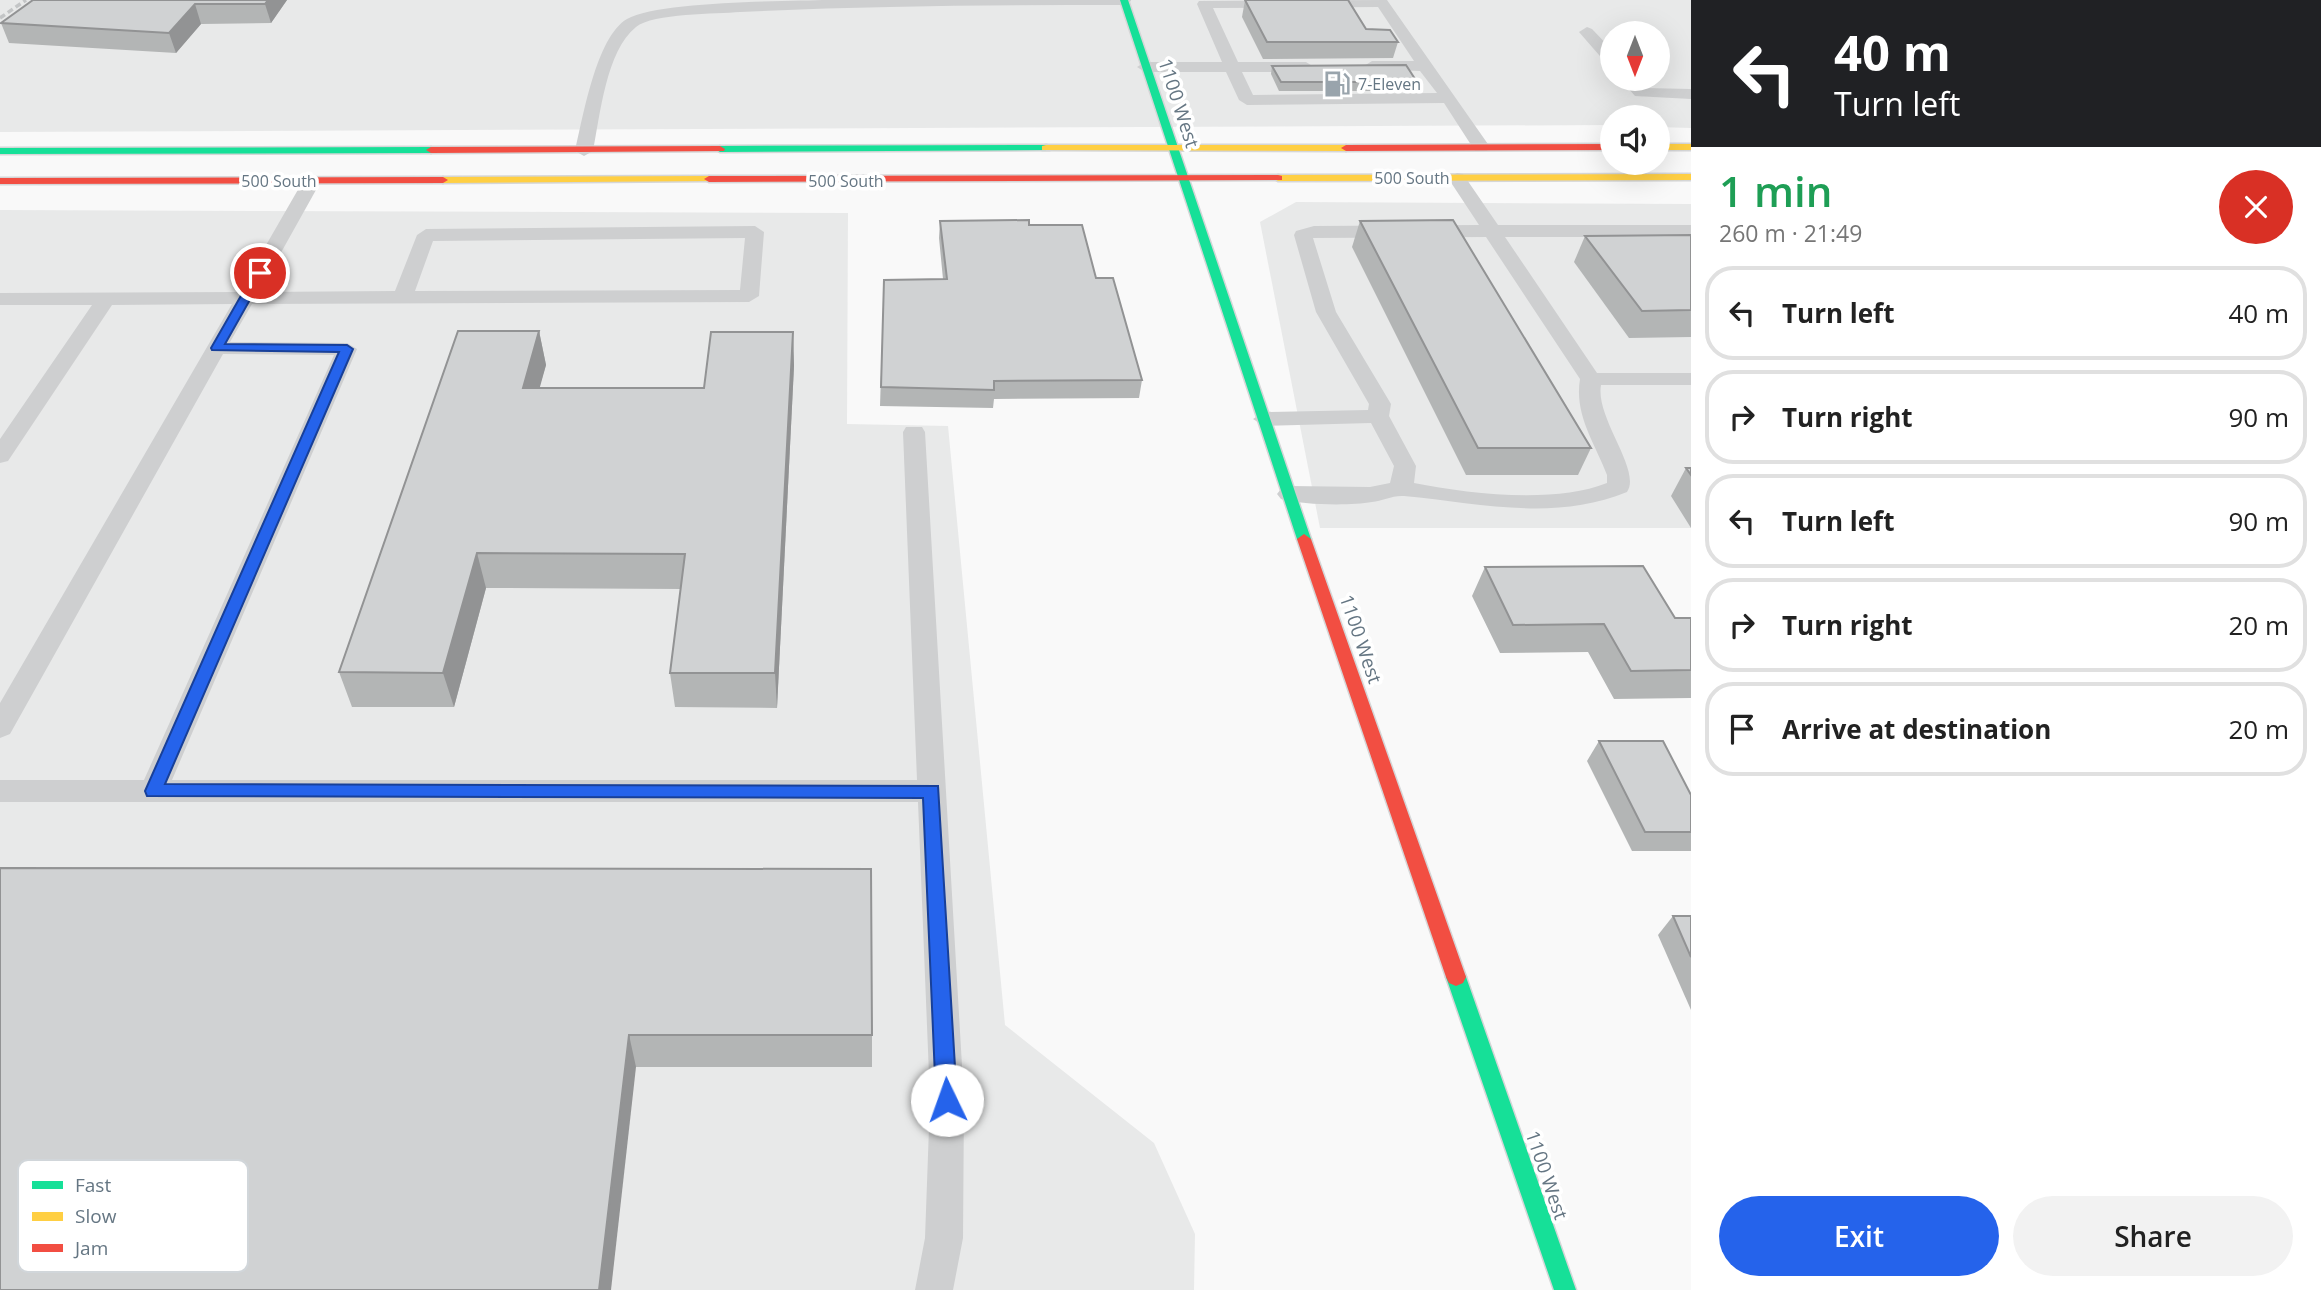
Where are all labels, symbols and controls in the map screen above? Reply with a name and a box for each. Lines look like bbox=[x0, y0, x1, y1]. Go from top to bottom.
text: 40 m bbox=[1834, 19, 1951, 85]
north arrow bbox=[1600, 21, 1670, 91]
map controls bbox=[1600, 21, 1670, 175]
icon: left bbox=[1719, 28, 1810, 119]
street label: 1100 West bbox=[1152, 55, 1206, 151]
fuel station icon: 7-Eleven bbox=[1322, 69, 1352, 99]
place label: 7-Eleven bbox=[1358, 73, 1421, 95]
text: Turn left bbox=[1834, 82, 1960, 125]
button: sound bbox=[1600, 105, 1670, 175]
text: 1 min bbox=[1719, 162, 1832, 219]
street label: 500 South bbox=[1374, 167, 1450, 189]
street label: 500 South bbox=[241, 170, 317, 192]
street label: 500 South bbox=[808, 170, 884, 192]
button: close bbox=[2219, 170, 2293, 244]
text: 260 m · 21:49 bbox=[1719, 217, 1862, 249]
pin bbox=[230, 243, 290, 303]
icon: arrive bbox=[241, 254, 279, 292]
icon: left bbox=[1723, 294, 1761, 332]
text: Turn left bbox=[1782, 295, 1894, 331]
text: 40 m bbox=[2228, 295, 2289, 331]
icon: right bbox=[1723, 398, 1761, 436]
text: Turn right bbox=[1782, 399, 1913, 435]
text: 90 m bbox=[2228, 399, 2289, 435]
icon: left bbox=[1723, 502, 1761, 540]
text: Turn left bbox=[1782, 503, 1894, 539]
text: 90 m bbox=[2228, 503, 2289, 539]
street label: 1100 West bbox=[1334, 591, 1388, 687]
icon: right bbox=[1723, 606, 1761, 644]
text: Turn right bbox=[1782, 607, 1913, 643]
text: 20 m bbox=[2228, 607, 2289, 643]
icon: arrive bbox=[1723, 710, 1761, 748]
text: Arrive at destination bbox=[1782, 711, 2051, 747]
text: 20 m bbox=[2228, 711, 2289, 747]
position arrow bbox=[910, 1063, 984, 1137]
street label: 1100 West bbox=[1520, 1127, 1574, 1223]
legend bbox=[18, 1160, 248, 1272]
text: Fast bbox=[75, 1172, 111, 1198]
button: Exit bbox=[1719, 1196, 1999, 1276]
button: Share bbox=[2013, 1196, 2293, 1276]
text: Slow bbox=[75, 1203, 117, 1229]
text: Jam bbox=[73, 1235, 108, 1261]

